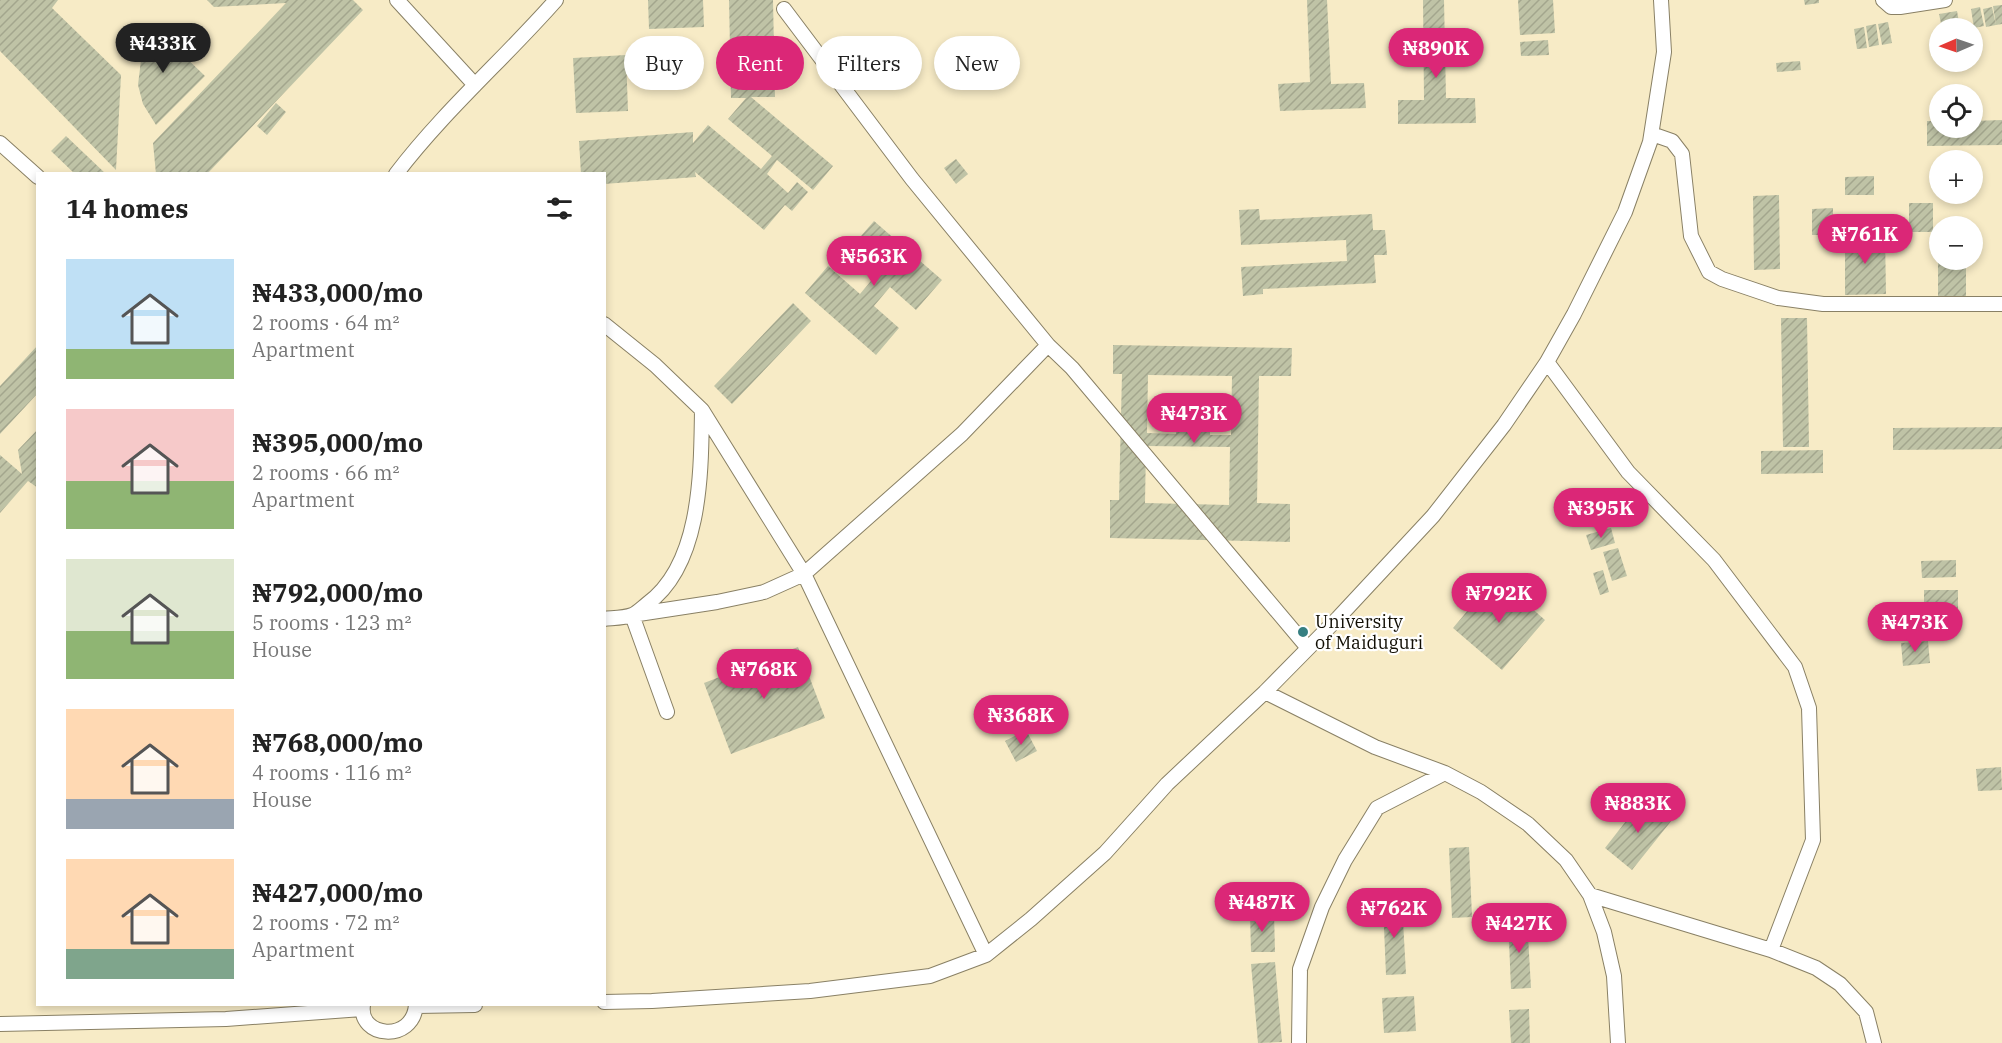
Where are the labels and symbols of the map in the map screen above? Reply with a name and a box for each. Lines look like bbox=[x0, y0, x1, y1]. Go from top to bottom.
north arrow bbox=[1929, 18, 1983, 72]
pin: ₦433K bbox=[121, 23, 205, 74]
pin: ₦890K bbox=[1394, 28, 1478, 79]
pin: ₦761K bbox=[1823, 214, 1907, 265]
pin: ₦563K bbox=[832, 236, 916, 287]
pin: ₦473K bbox=[1152, 393, 1236, 444]
pin: ₦395K bbox=[1559, 488, 1643, 539]
pin: ₦792K bbox=[1457, 573, 1541, 624]
pin: ₦473K bbox=[1873, 602, 1957, 653]
place label: University of Maiduguri bbox=[1315, 610, 1424, 654]
marker: University of Maiduguri bbox=[1296, 625, 1310, 639]
pin: ₦768K bbox=[722, 649, 806, 700]
pin: ₦368K bbox=[979, 695, 1063, 746]
pin: ₦883K bbox=[1596, 783, 1680, 834]
pin: ₦487K bbox=[1220, 882, 1304, 933]
pin: ₦762K bbox=[1352, 888, 1436, 939]
pin: ₦427K bbox=[1477, 903, 1561, 954]

